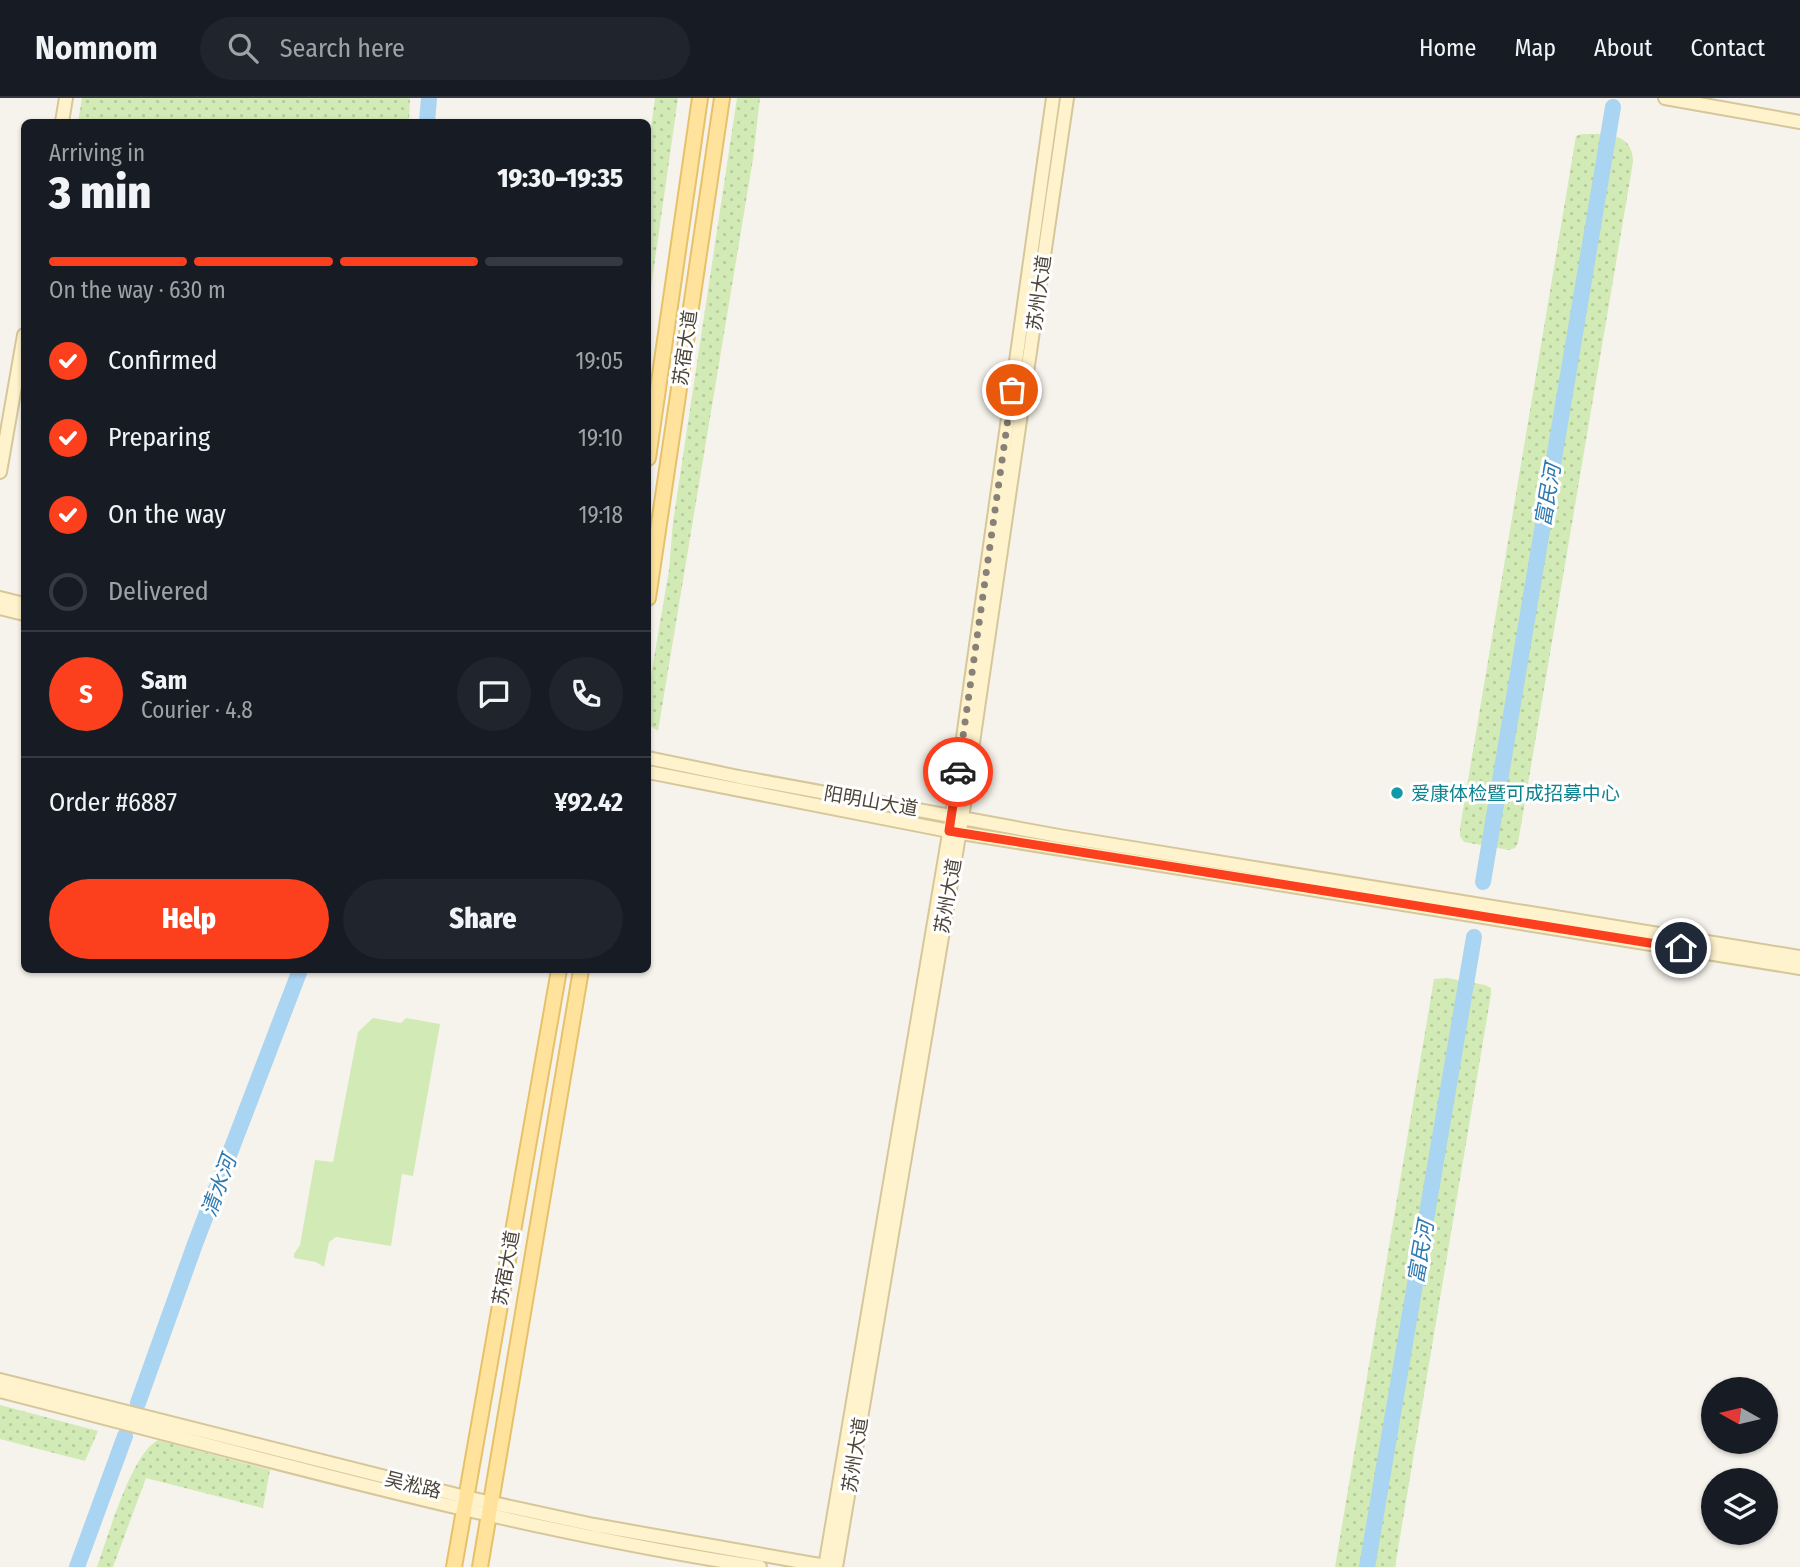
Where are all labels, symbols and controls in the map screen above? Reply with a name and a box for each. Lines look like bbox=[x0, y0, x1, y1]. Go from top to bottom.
search box bbox=[200, 17, 690, 80]
text: Nomnom bbox=[35, 28, 158, 68]
icon: search bbox=[224, 29, 262, 67]
text: Search here bbox=[280, 33, 405, 64]
text: Home bbox=[1419, 34, 1476, 62]
text: Map bbox=[1514, 34, 1556, 62]
text: About bbox=[1594, 34, 1652, 62]
text: Contact bbox=[1690, 34, 1765, 62]
text: Arriving in bbox=[49, 139, 145, 167]
text: 19:30–19:35 bbox=[497, 163, 623, 194]
text: 3 min bbox=[49, 165, 151, 220]
street label: 苏州大道 bbox=[1022, 254, 1056, 332]
text: On the way · 630 m bbox=[49, 276, 226, 304]
street label: 苏宿大道 bbox=[668, 309, 702, 387]
icon: check bbox=[49, 342, 87, 380]
text: Confirmed bbox=[108, 345, 218, 376]
text: 19:05 bbox=[575, 347, 623, 375]
pin bbox=[982, 360, 1042, 420]
icon: bag bbox=[993, 371, 1031, 409]
icon: check bbox=[49, 419, 87, 457]
text: Preparing bbox=[108, 422, 210, 453]
text: 19:10 bbox=[578, 424, 623, 452]
water label: 富民河 bbox=[1530, 458, 1567, 528]
icon: check bbox=[49, 496, 87, 534]
text: On the way bbox=[108, 499, 226, 530]
text: 19:18 bbox=[578, 501, 623, 529]
text: Delivered bbox=[108, 576, 209, 607]
button: chat bbox=[457, 657, 531, 731]
button: phone bbox=[549, 657, 623, 731]
text: Sam bbox=[141, 665, 187, 696]
text: S bbox=[79, 679, 93, 710]
text: Courier · 4.8 bbox=[141, 696, 253, 724]
courier bbox=[923, 737, 993, 807]
icon: car bbox=[939, 753, 977, 791]
street label: 阳明山大道 bbox=[822, 781, 920, 821]
place label: 爱康体检暨可成招募中心 bbox=[1411, 782, 1620, 805]
marker: 爱康体检暨可成招募中心 bbox=[1389, 785, 1405, 801]
text: Order #6887 bbox=[49, 787, 177, 818]
text: ¥92.42 bbox=[554, 787, 623, 818]
street label: 苏州大道 bbox=[930, 857, 966, 935]
button: Help bbox=[49, 879, 329, 959]
button: Share bbox=[343, 879, 623, 959]
pin bbox=[1651, 918, 1711, 978]
icon: home bbox=[1662, 929, 1700, 967]
water label: 清水河 bbox=[196, 1148, 243, 1220]
water label: 富民河 bbox=[1403, 1215, 1440, 1285]
street label: 苏宿大道 bbox=[488, 1229, 524, 1307]
north arrow bbox=[1701, 1377, 1778, 1454]
map controls bbox=[1701, 1377, 1778, 1545]
street label: 苏州大道 bbox=[838, 1416, 872, 1494]
street label: 吴淞路 bbox=[383, 1467, 443, 1503]
button: layers bbox=[1701, 1468, 1778, 1545]

